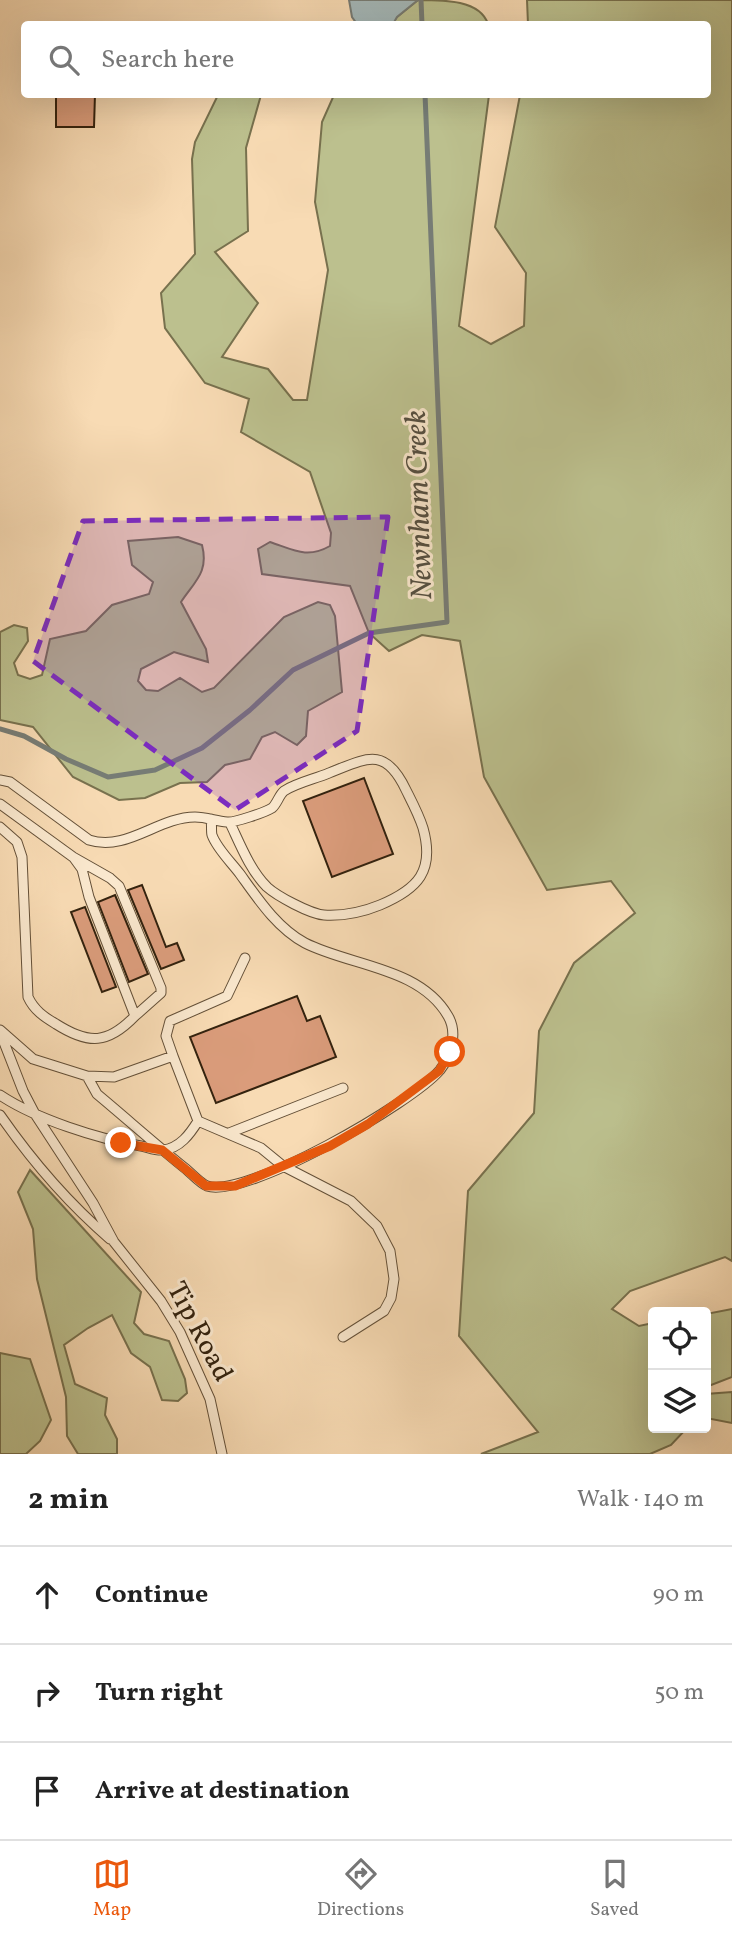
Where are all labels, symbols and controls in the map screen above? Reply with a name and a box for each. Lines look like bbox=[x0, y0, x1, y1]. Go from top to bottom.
search box bbox=[21, 21, 711, 98]
icon: search bbox=[45, 41, 83, 79]
text: Search here bbox=[101, 42, 234, 78]
water label: Newnham Creek bbox=[396, 409, 444, 601]
route start bbox=[434, 1036, 465, 1067]
route end bbox=[105, 1127, 136, 1158]
street label: Tip Road bbox=[156, 1275, 242, 1389]
map controls bbox=[648, 1307, 711, 1433]
button: locate bbox=[648, 1307, 711, 1370]
button: layers bbox=[648, 1370, 711, 1433]
text: 2 min bbox=[28, 1479, 109, 1521]
text: Walk · 140 m bbox=[577, 1484, 704, 1516]
icon: ahead bbox=[28, 1576, 66, 1614]
text: Continue bbox=[95, 1577, 208, 1613]
text: 90 m bbox=[653, 1579, 704, 1611]
icon: right bbox=[28, 1674, 66, 1712]
text: Turn right bbox=[95, 1675, 223, 1711]
text: 50 m bbox=[655, 1677, 704, 1709]
icon: arrive bbox=[28, 1772, 66, 1810]
text: Arrive at destination bbox=[95, 1773, 350, 1809]
tab: Map bbox=[93, 1855, 131, 1923]
tab: Directions bbox=[317, 1855, 404, 1923]
tab: Saved bbox=[590, 1855, 639, 1923]

